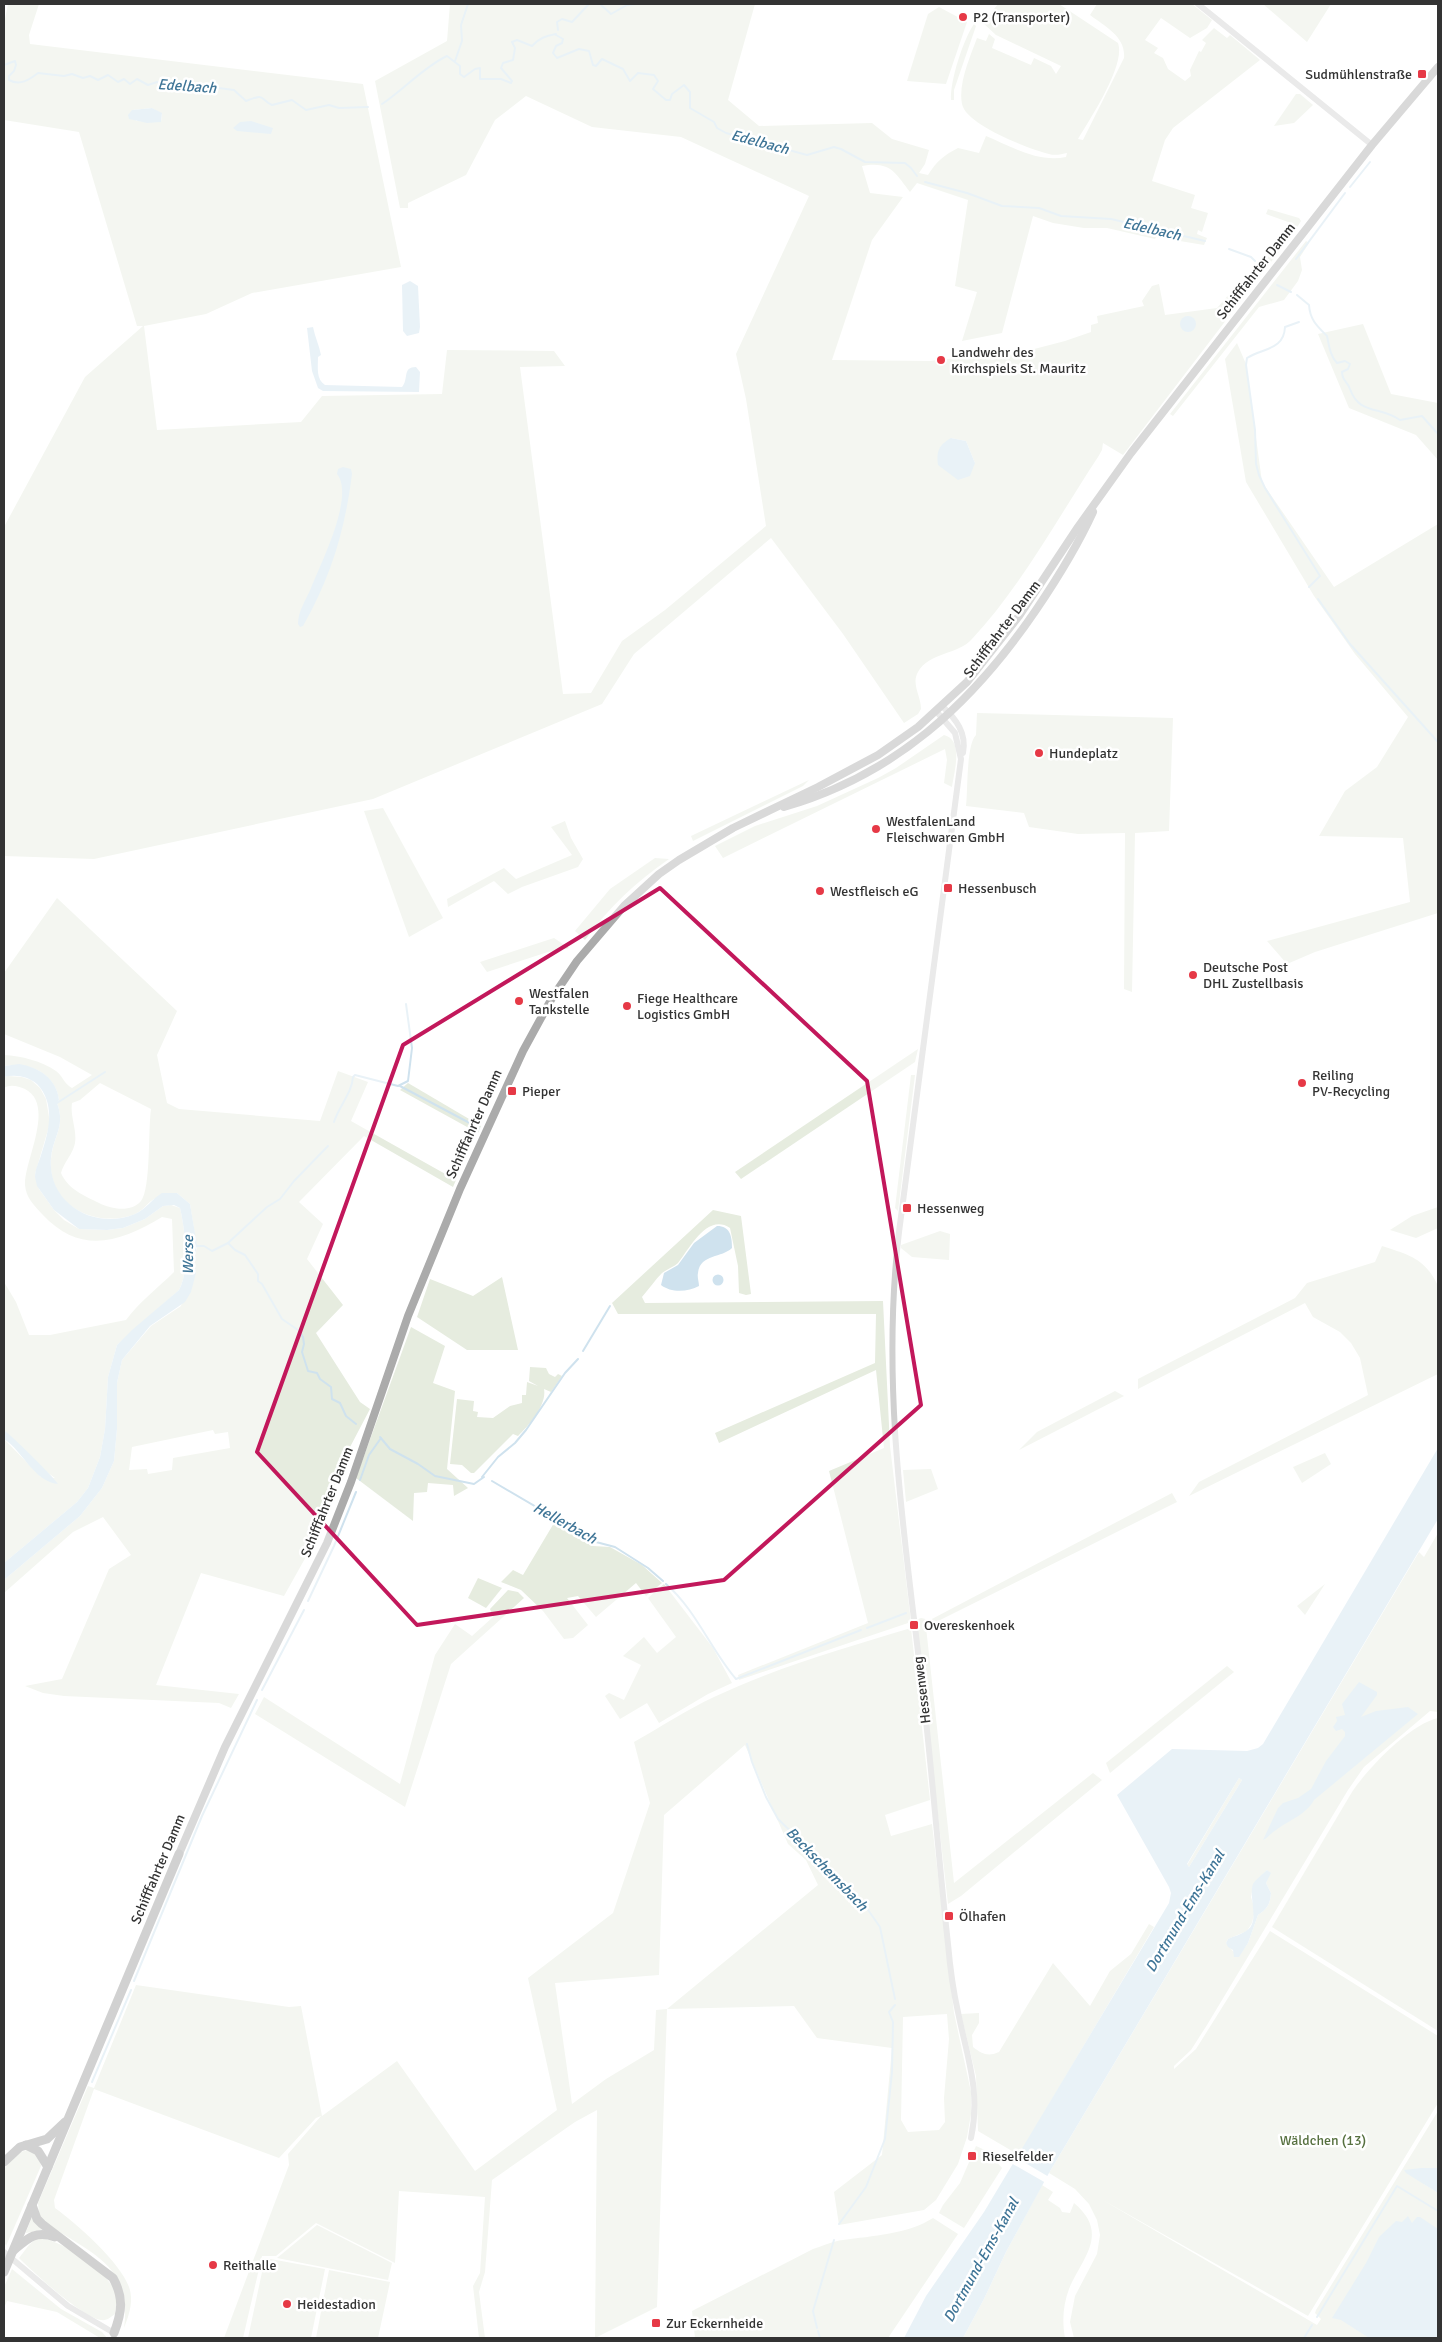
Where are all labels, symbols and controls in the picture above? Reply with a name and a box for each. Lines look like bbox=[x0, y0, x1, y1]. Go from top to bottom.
place label: P2 (Transporter) bbox=[973, 9, 1070, 26]
marker: P2 (Transporter) bbox=[957, 11, 969, 23]
place label: Sudmühlenstraße bbox=[1305, 66, 1412, 83]
marker: Sudmühlenstraße bbox=[1416, 68, 1428, 80]
water label: Edelbach bbox=[157, 75, 218, 97]
water label: Edelbach bbox=[729, 126, 792, 159]
water label: Edelbach bbox=[1121, 214, 1184, 245]
street label: Schifffahrter Damm bbox=[1213, 219, 1299, 323]
place label: Landwehr des Kirchspiels St. Mauritz bbox=[951, 344, 1086, 377]
marker: Landwehr des Kirchspiels St. Mauritz bbox=[935, 354, 947, 366]
street label: Schifffahrter Damm bbox=[960, 577, 1044, 681]
place label: Hundeplatz bbox=[1049, 745, 1118, 762]
marker: Hundeplatz bbox=[1033, 747, 1045, 759]
place label: WestfalenLand Fleischwaren GmbH bbox=[886, 813, 1005, 846]
marker: WestfalenLand Fleischwaren GmbH bbox=[870, 823, 882, 835]
place label: Hessenbusch bbox=[958, 880, 1037, 897]
marker: Hessenbusch bbox=[942, 882, 954, 894]
place label: Westfleisch eG bbox=[830, 883, 918, 900]
marker: Westfleisch eG bbox=[814, 885, 826, 897]
place label: Deutsche Post DHL Zustellbasis bbox=[1203, 959, 1303, 992]
marker: Deutsche Post DHL Zustellbasis bbox=[1187, 969, 1199, 981]
place label: Westfalen Tankstelle bbox=[529, 985, 589, 1018]
place label: Fiege Healthcare Logistics GmbH bbox=[637, 990, 738, 1023]
marker: Westfalen Tankstelle bbox=[513, 995, 525, 1007]
marker: Fiege Healthcare Logistics GmbH bbox=[621, 1000, 633, 1012]
street label: Schifffahrter Damm bbox=[442, 1067, 506, 1181]
place label: Reiling PV-Recycling bbox=[1312, 1067, 1390, 1100]
marker: Reiling PV-Recycling bbox=[1296, 1077, 1308, 1089]
place label: Pieper bbox=[522, 1083, 561, 1100]
marker: Pieper bbox=[506, 1085, 518, 1097]
place label: Hessenweg bbox=[917, 1200, 984, 1217]
marker: Hessenweg bbox=[901, 1202, 913, 1214]
water label: Werse bbox=[179, 1234, 197, 1275]
street label: Schifffahrter Damm bbox=[297, 1444, 357, 1560]
water label: Hellerbach bbox=[530, 1498, 601, 1548]
place label: Overeskenhoek bbox=[924, 1617, 1015, 1634]
marker: Overeskenhoek bbox=[908, 1619, 920, 1631]
street label: Hessenweg bbox=[909, 1655, 935, 1725]
street label: Schifffahrter Damm bbox=[127, 1812, 189, 1926]
water label: Beckschemsbach bbox=[782, 1823, 872, 1915]
water label: Dortmund-Ems-Kanal bbox=[1141, 1845, 1229, 1975]
place label: Ölhafen bbox=[959, 1908, 1006, 1925]
marker: Ölhafen bbox=[943, 1910, 955, 1922]
park label: Wäldchen (13) bbox=[1280, 2132, 1366, 2149]
place label: Rieselfelder bbox=[982, 2148, 1054, 2165]
marker: Rieselfelder bbox=[966, 2150, 978, 2162]
water label: Dortmund-Ems-Kanal bbox=[939, 2193, 1023, 2325]
place label: Reithalle bbox=[223, 2257, 277, 2274]
marker: Reithalle bbox=[207, 2259, 219, 2271]
place label: Heidestadion bbox=[297, 2296, 376, 2313]
marker: Heidestadion bbox=[281, 2298, 293, 2310]
place label: Zur Eckernheide bbox=[666, 2315, 763, 2332]
marker: Zur Eckernheide bbox=[650, 2317, 662, 2329]

